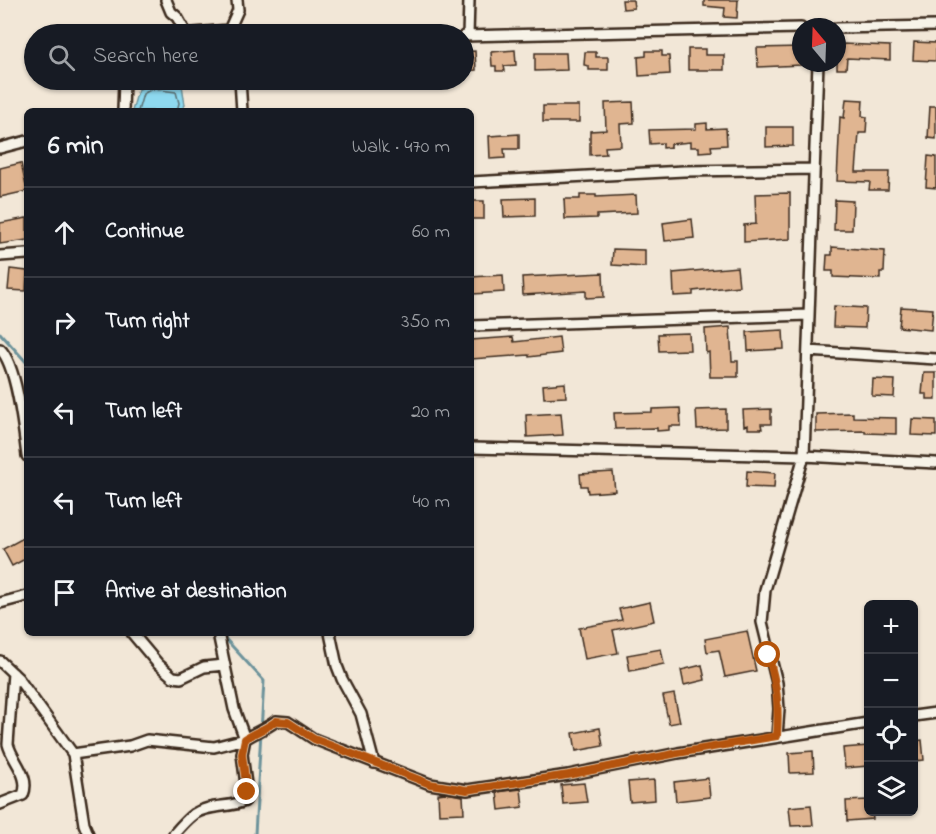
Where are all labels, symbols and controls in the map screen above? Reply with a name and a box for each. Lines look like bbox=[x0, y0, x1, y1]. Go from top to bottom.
north arrow bbox=[792, 18, 846, 72]
search box bbox=[24, 24, 474, 90]
icon: search bbox=[45, 41, 78, 74]
text: Search here bbox=[93, 41, 198, 73]
text: 6 min bbox=[48, 128, 104, 166]
text: Walk · 470 m bbox=[352, 133, 450, 162]
icon: ahead bbox=[48, 216, 81, 249]
text: Continue bbox=[105, 216, 184, 248]
text: 60 m bbox=[412, 218, 450, 247]
icon: right bbox=[48, 306, 81, 339]
text: Turn right bbox=[105, 306, 190, 338]
text: 350 m bbox=[401, 308, 450, 337]
icon: left bbox=[48, 396, 81, 429]
text: Turn left bbox=[105, 396, 182, 428]
text: 20 m bbox=[411, 398, 450, 427]
icon: left bbox=[48, 486, 81, 519]
text: Turn left bbox=[105, 486, 182, 518]
text: 40 m bbox=[413, 488, 450, 517]
icon: arrive bbox=[48, 576, 81, 609]
text: Arrive at destination bbox=[105, 576, 287, 608]
map controls bbox=[864, 600, 918, 816]
button: + bbox=[864, 600, 918, 654]
route start bbox=[754, 641, 780, 667]
button: − bbox=[864, 654, 918, 708]
button: locate bbox=[864, 708, 918, 762]
button: layers bbox=[864, 762, 918, 816]
route end bbox=[233, 778, 259, 804]

